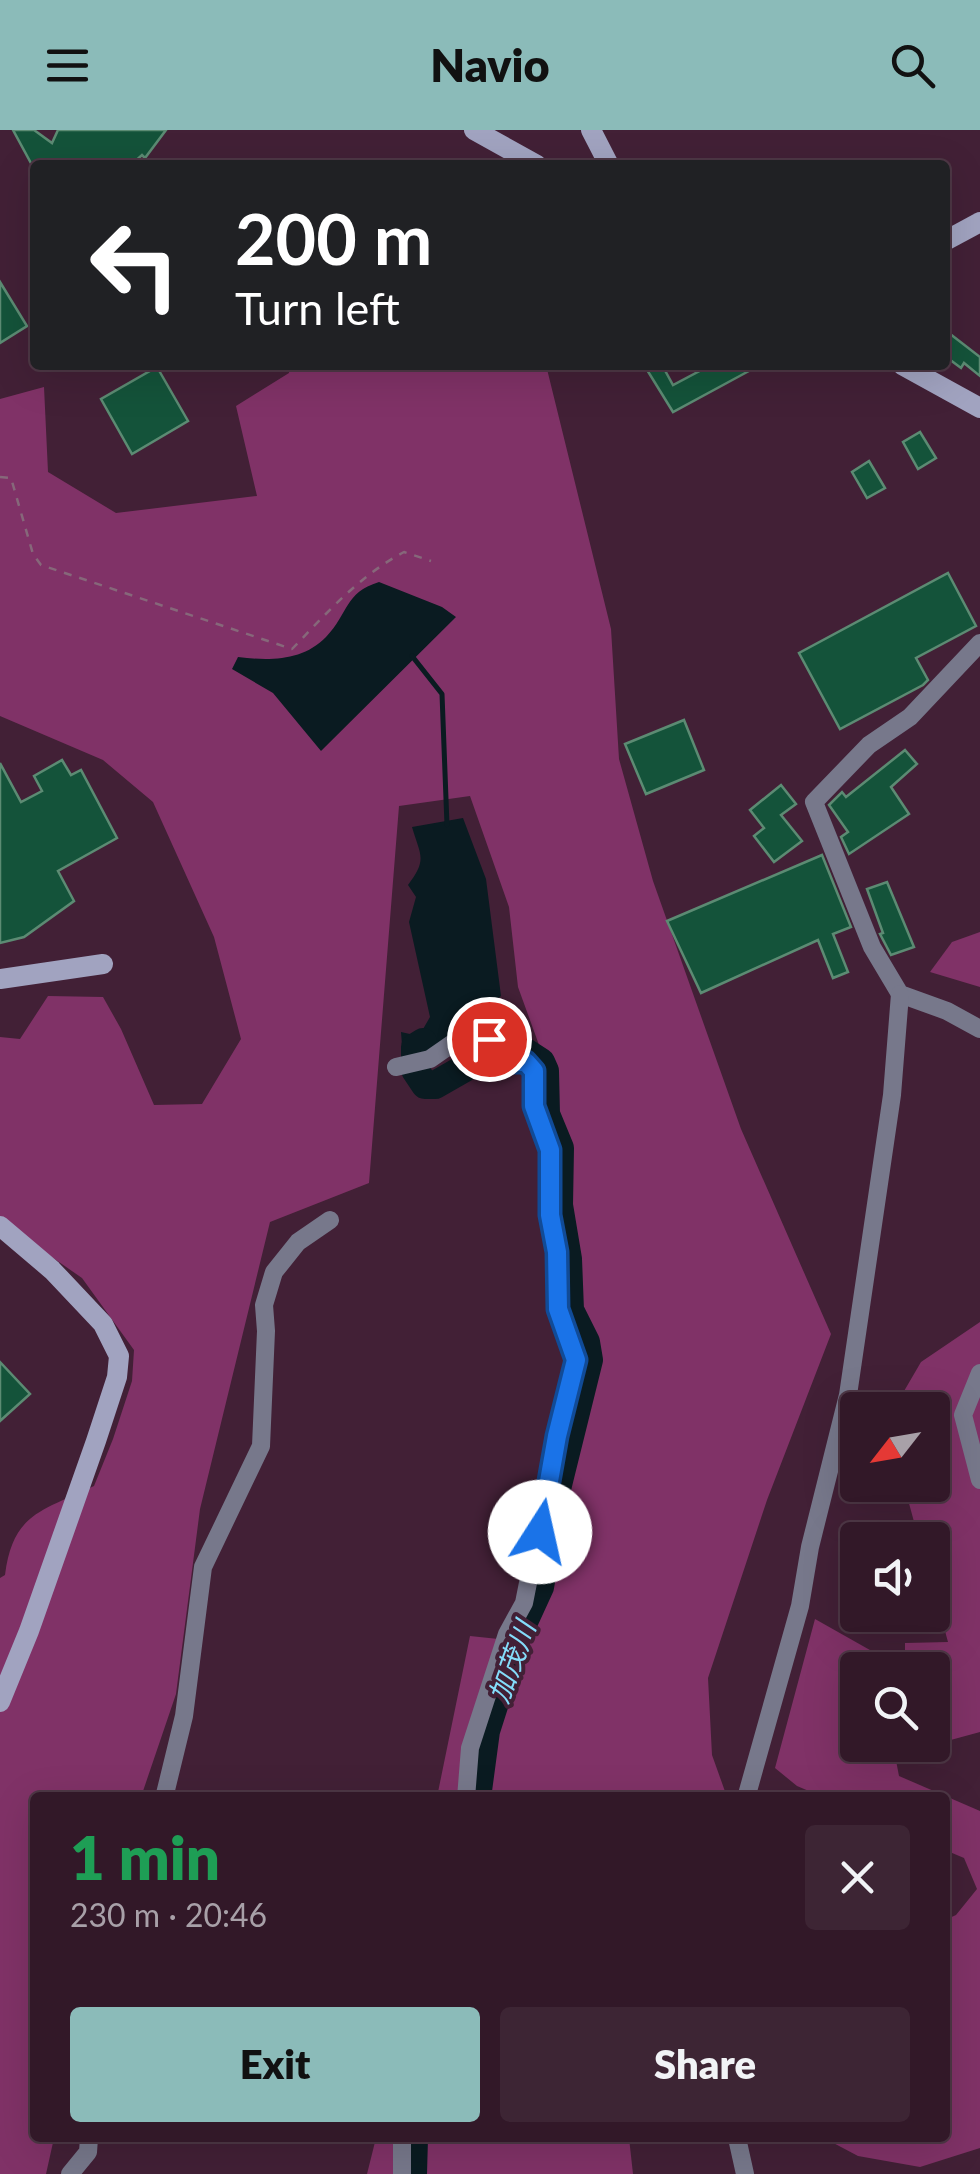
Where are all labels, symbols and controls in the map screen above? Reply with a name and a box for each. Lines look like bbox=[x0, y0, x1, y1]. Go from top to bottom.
icon: menu bbox=[40, 38, 95, 93]
text: Navio bbox=[430, 38, 550, 92]
icon: search bbox=[885, 38, 940, 93]
text: 200 m bbox=[235, 196, 432, 280]
icon: left bbox=[70, 200, 200, 330]
text: Turn left bbox=[235, 281, 400, 335]
pin bbox=[447, 997, 532, 1082]
icon: arrive bbox=[462, 1012, 517, 1067]
north arrow bbox=[840, 1392, 950, 1502]
map controls bbox=[840, 1392, 950, 1762]
position arrow bbox=[488, 1480, 592, 1584]
button: sound bbox=[840, 1522, 950, 1632]
water label: 加茂川 bbox=[481, 1614, 542, 1707]
button: search bbox=[840, 1652, 950, 1762]
text: 1 min bbox=[70, 1821, 220, 1893]
button: close bbox=[805, 1825, 910, 1930]
text: 230 m · 20:46 bbox=[70, 1895, 267, 1934]
button: Exit bbox=[70, 2007, 480, 2122]
button: Share bbox=[500, 2007, 910, 2122]

